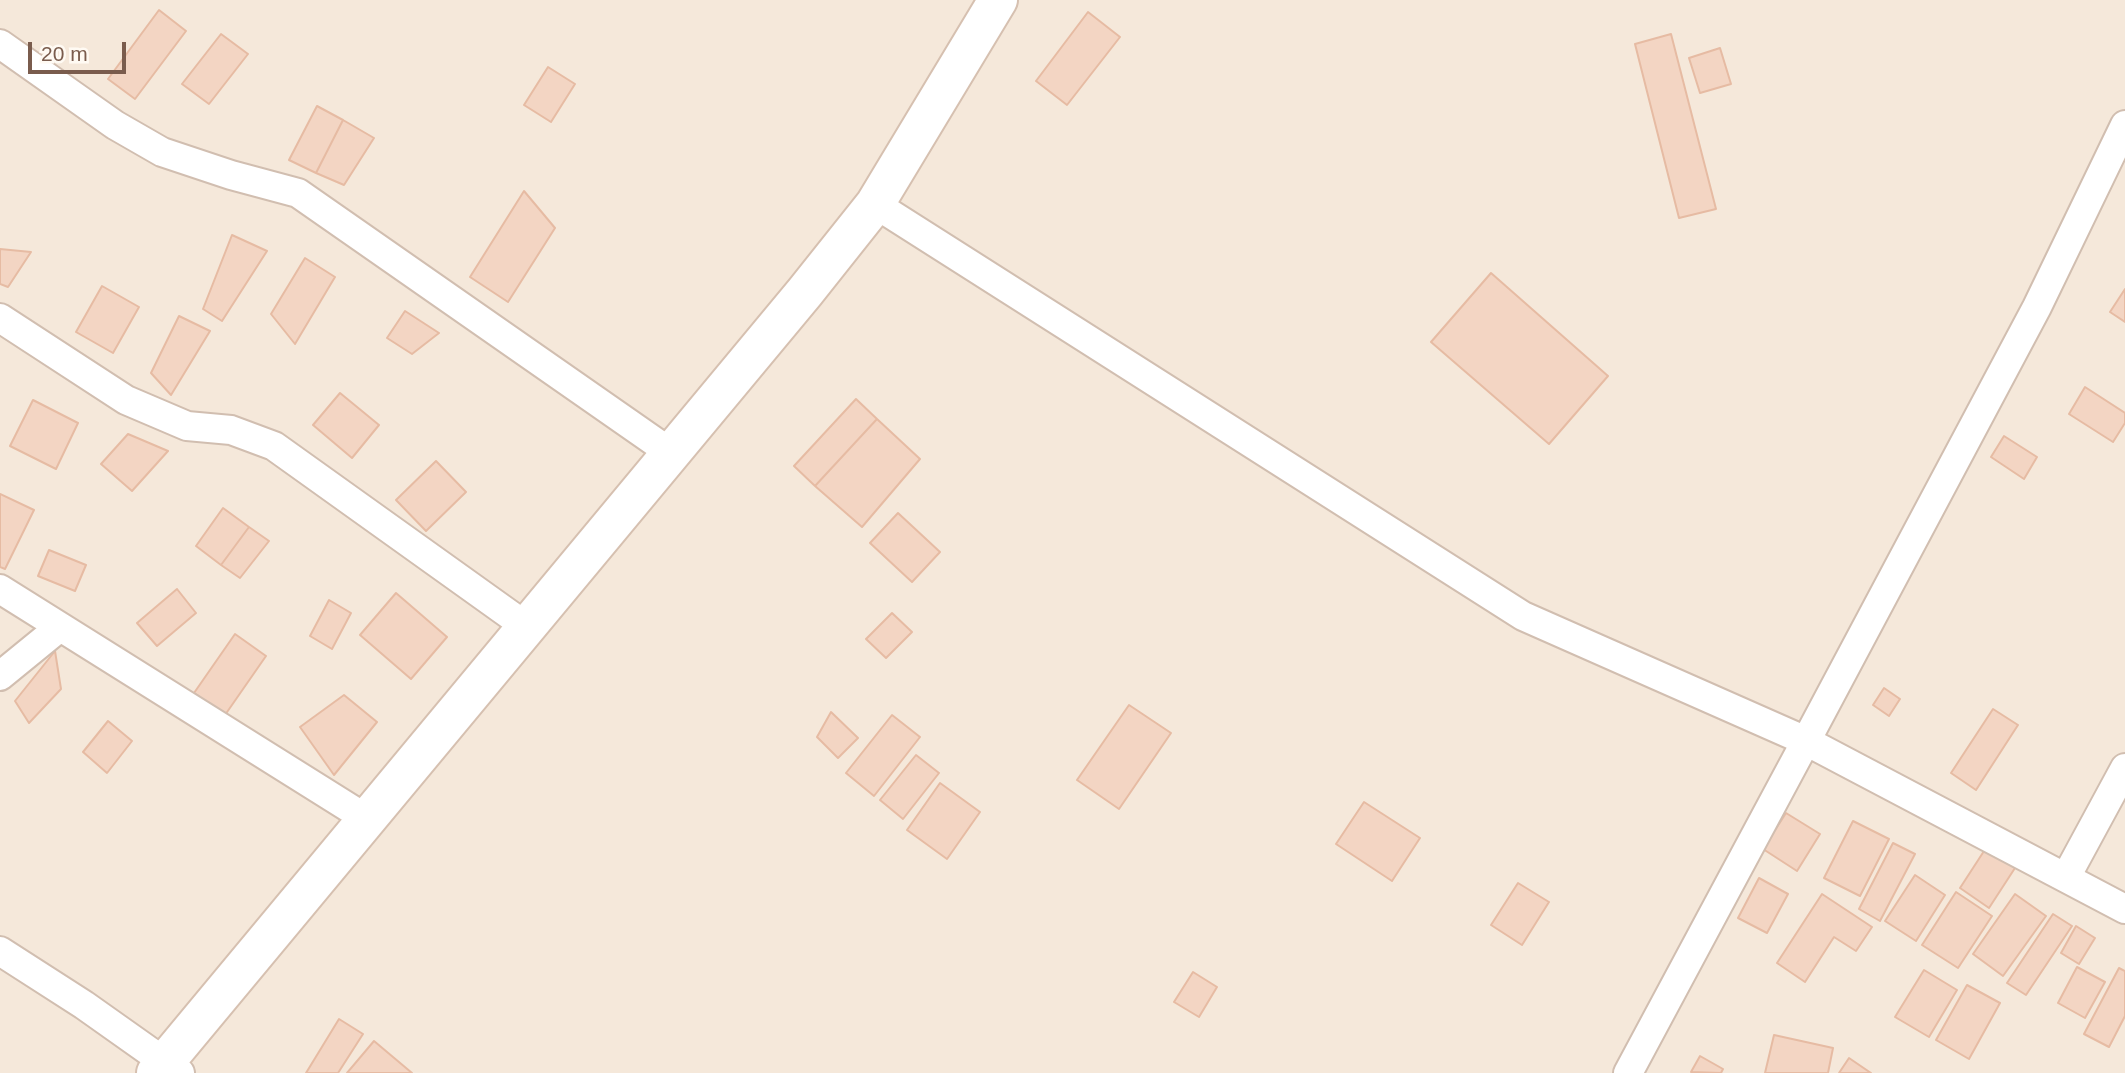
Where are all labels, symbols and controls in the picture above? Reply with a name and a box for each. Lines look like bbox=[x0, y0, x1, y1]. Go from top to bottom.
scale bar bbox=[32, 28, 130, 72]
text: 20 m bbox=[41, 42, 88, 65]

